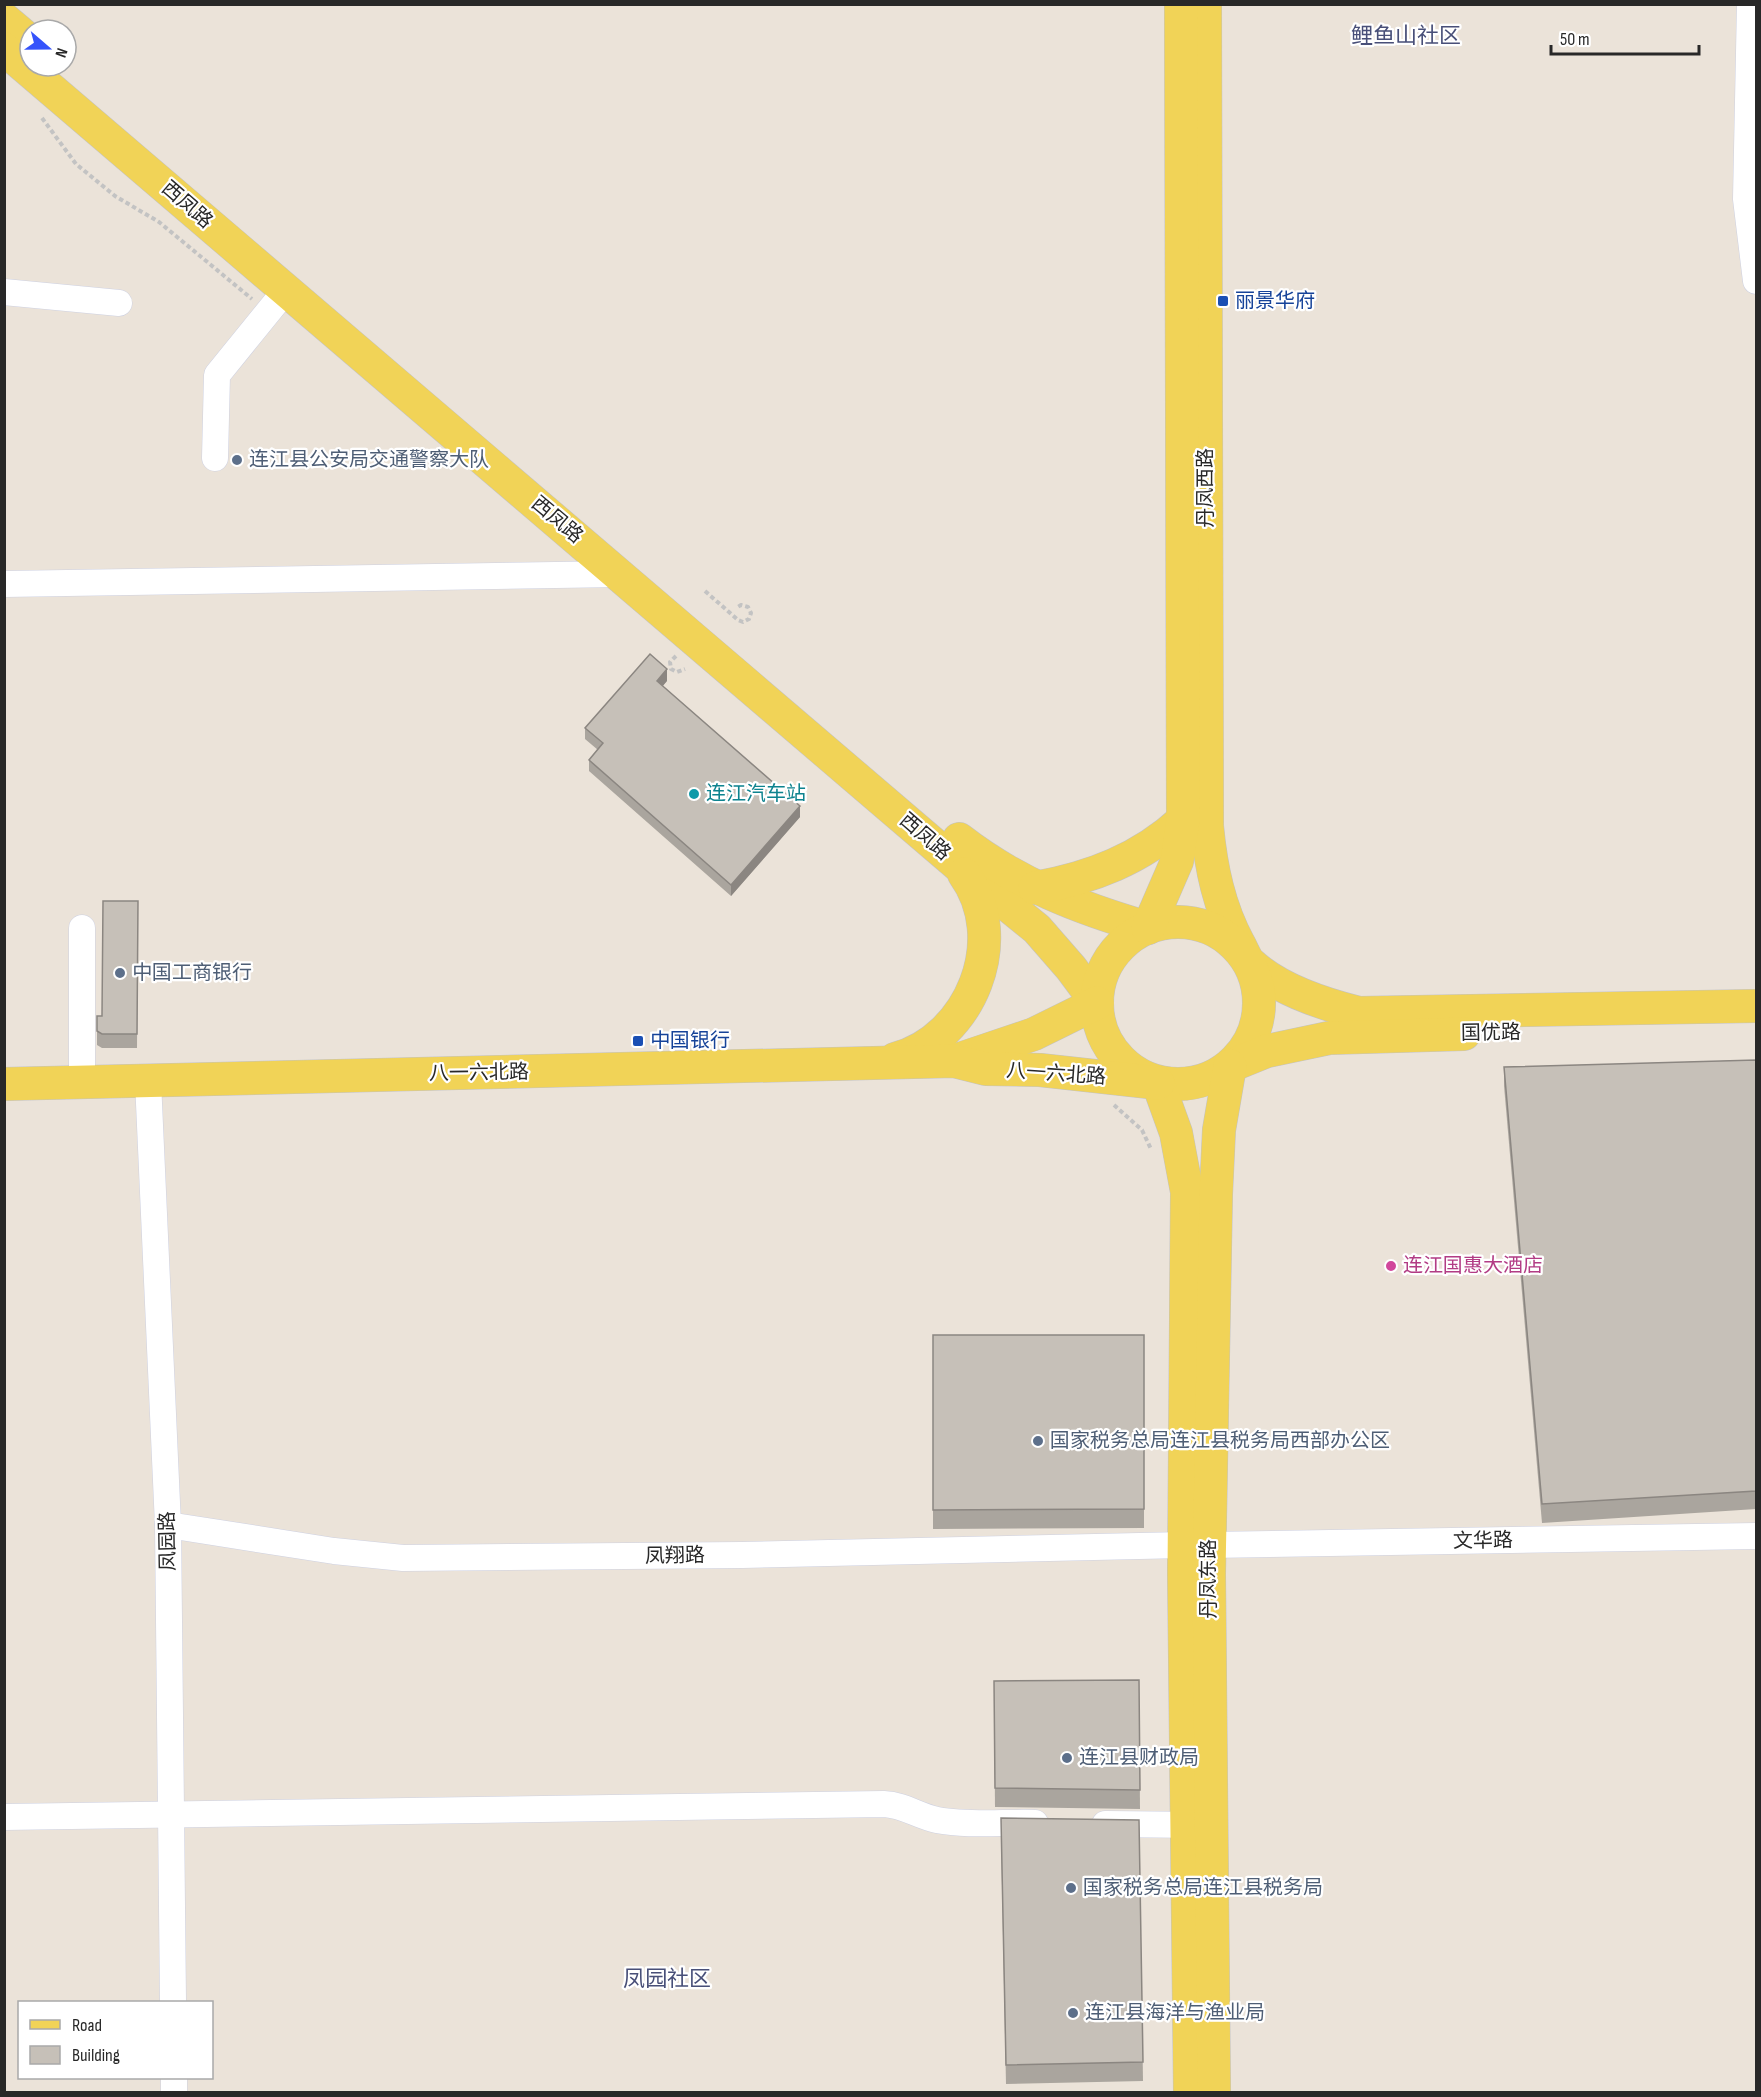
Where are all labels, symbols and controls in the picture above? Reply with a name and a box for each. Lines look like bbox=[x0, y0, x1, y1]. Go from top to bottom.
north arrow bbox=[18, 18, 78, 78]
scale bar bbox=[1551, 18, 1700, 56]
district label: 鲤鱼山社区 bbox=[1351, 23, 1461, 50]
text: 50 m bbox=[1560, 29, 1590, 50]
text: N bbox=[50, 45, 71, 60]
street label: 西凤路 bbox=[156, 176, 218, 234]
place label: 丽景华府 bbox=[1235, 289, 1315, 313]
marker: 丽景华府 bbox=[1216, 294, 1230, 308]
place label: 连江县公安局交通警察大队 bbox=[249, 448, 489, 472]
street label: 丹凤西路 bbox=[1194, 448, 1218, 528]
marker: 连江县公安局交通警察大队 bbox=[230, 453, 244, 467]
street label: 西凤路 bbox=[526, 492, 588, 548]
place label: 连江汽车站 bbox=[706, 782, 806, 806]
marker: 连江汽车站 bbox=[687, 787, 701, 801]
street label: 西凤路 bbox=[894, 808, 956, 866]
place label: 中国工商银行 bbox=[132, 961, 252, 985]
marker: 中国工商银行 bbox=[113, 966, 127, 980]
street label: 国优路 bbox=[1461, 1020, 1521, 1046]
place label: 中国银行 bbox=[650, 1029, 730, 1053]
marker: 中国银行 bbox=[631, 1034, 645, 1048]
street label: 八一六北路 bbox=[1005, 1059, 1107, 1089]
street label: 八一六北路 bbox=[429, 1060, 529, 1086]
place label: 连江国惠大酒店 bbox=[1403, 1254, 1543, 1278]
marker: 连江国惠大酒店 bbox=[1384, 1259, 1398, 1273]
place label: 国家税务总局连江县税务局西部办公区 bbox=[1050, 1429, 1390, 1453]
marker: 国家税务总局连江县税务局西部办公区 bbox=[1031, 1434, 1045, 1448]
street label: 凤园路 bbox=[155, 1511, 181, 1571]
street label: 文华路 bbox=[1453, 1528, 1513, 1554]
street label: 丹凤东路 bbox=[1197, 1539, 1221, 1619]
street label: 凤翔路 bbox=[645, 1543, 705, 1569]
place label: 连江县财政局 bbox=[1079, 1746, 1199, 1770]
marker: 连江县财政局 bbox=[1060, 1751, 1074, 1765]
place label: 国家税务总局连江县税务局 bbox=[1083, 1876, 1323, 1900]
marker: 国家税务总局连江县税务局 bbox=[1064, 1881, 1078, 1895]
district label: 凤园社区 bbox=[623, 1966, 711, 1993]
legend bbox=[18, 2001, 213, 2079]
place label: 连江县海洋与渔业局 bbox=[1085, 2001, 1265, 2025]
marker: 连江县海洋与渔业局 bbox=[1066, 2006, 1080, 2020]
text: Road bbox=[72, 2015, 102, 2036]
text: Building bbox=[72, 2045, 120, 2066]

